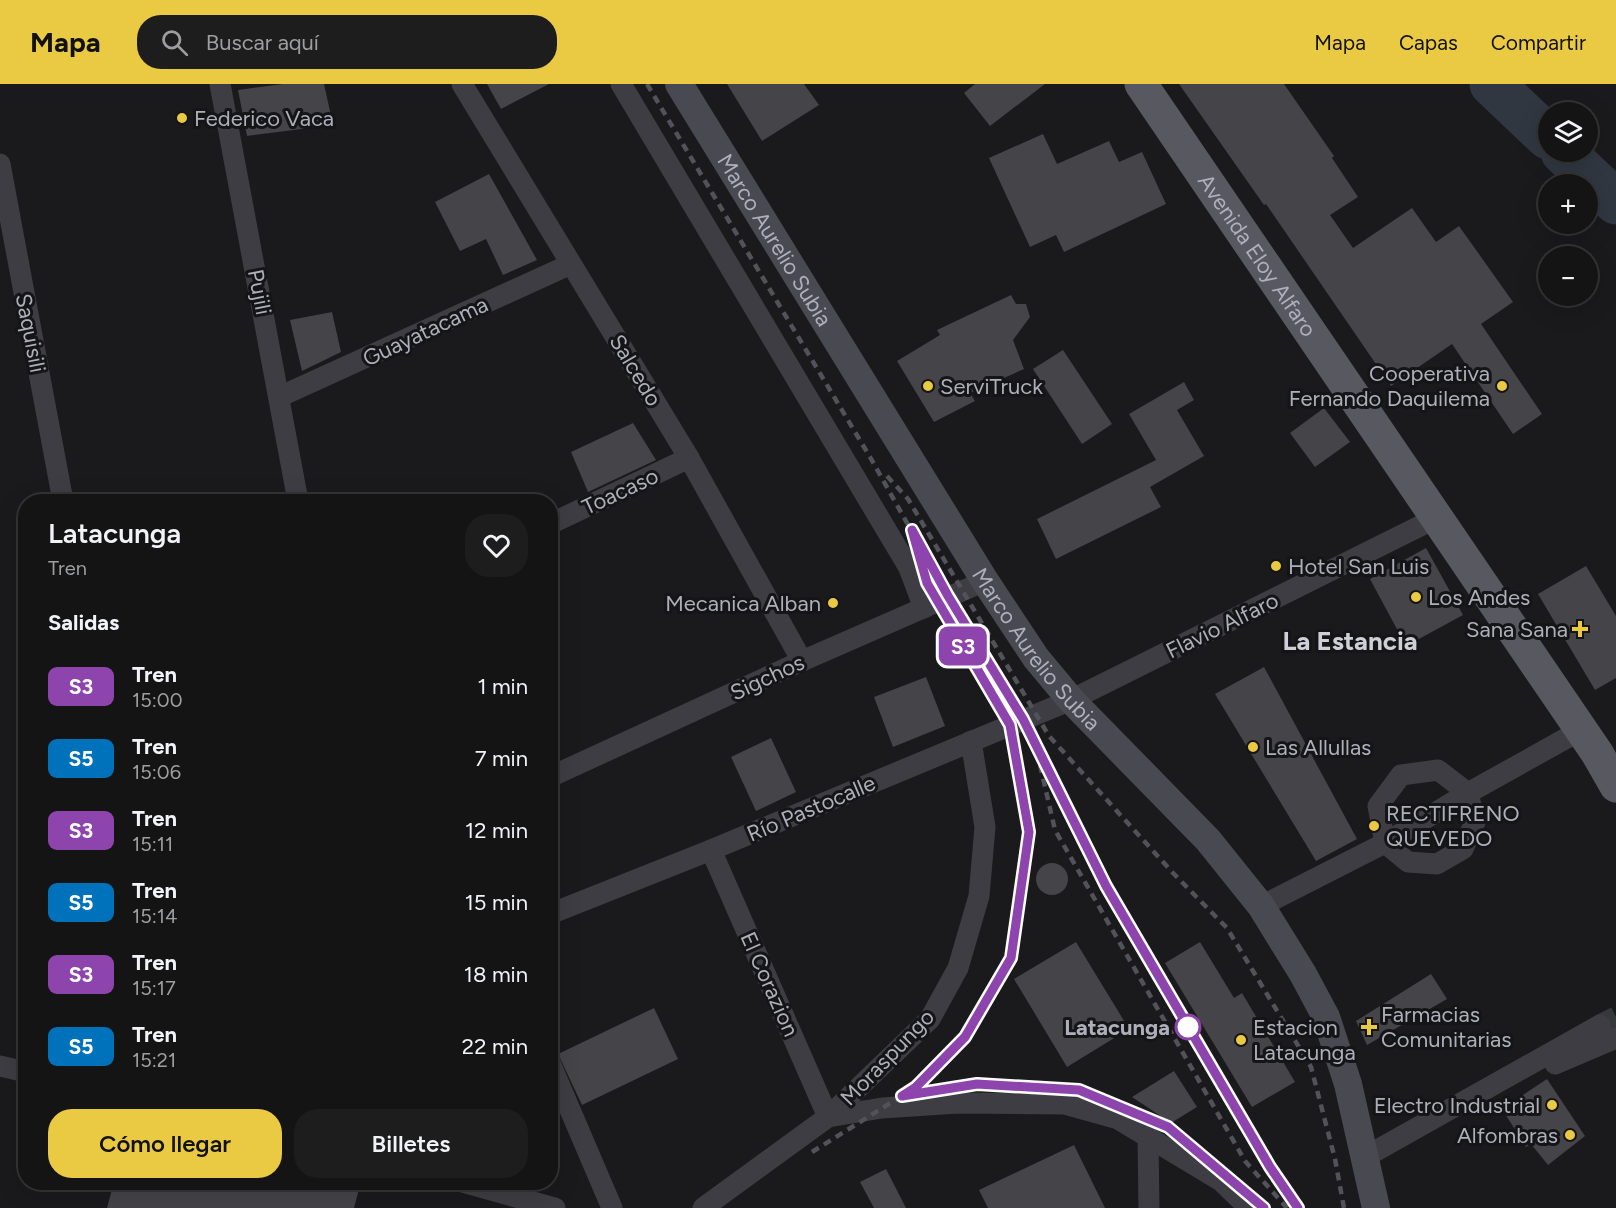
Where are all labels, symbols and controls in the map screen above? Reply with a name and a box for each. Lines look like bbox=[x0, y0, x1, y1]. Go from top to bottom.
search box bbox=[137, 15, 557, 69]
text: Mapa bbox=[30, 25, 101, 59]
icon: search bbox=[158, 26, 191, 59]
text: Buscar aquí bbox=[206, 29, 319, 56]
text: Mapa bbox=[1314, 30, 1366, 55]
text: Capas bbox=[1399, 30, 1458, 55]
text: Compartir bbox=[1491, 30, 1586, 55]
map controls bbox=[1538, 102, 1598, 306]
button: layers bbox=[1538, 102, 1598, 162]
place label: Federico Vaca bbox=[194, 105, 334, 132]
marker: Federico Vaca bbox=[175, 111, 189, 125]
street label: Marco Aurelio Subia bbox=[711, 149, 838, 331]
street label: Avenida Eloy Alfaro bbox=[1192, 169, 1322, 342]
button: + bbox=[1538, 174, 1598, 234]
button: − bbox=[1538, 246, 1598, 306]
street label: Pujili bbox=[242, 267, 277, 317]
street label: Saquisili bbox=[10, 291, 51, 375]
street label: Guayatacama bbox=[358, 291, 492, 372]
street label: Salcedo bbox=[604, 329, 668, 411]
place label: Cooperativa Fernando Daquilema bbox=[1289, 360, 1490, 412]
place label: ServiTruck bbox=[940, 373, 1043, 400]
marker: ServiTruck bbox=[921, 379, 935, 393]
marker: Cooperativa Fernando Daquilema bbox=[1495, 379, 1509, 393]
street label: Toacaso bbox=[578, 462, 663, 521]
button: heart bbox=[465, 514, 528, 577]
text: Latacunga bbox=[48, 516, 181, 550]
place label: Hotel San Luis bbox=[1288, 553, 1429, 580]
text: Tren bbox=[48, 556, 87, 580]
marker: Hotel San Luis bbox=[1269, 559, 1283, 573]
street label: Marco Aurelio Subia bbox=[966, 563, 1106, 736]
place label: Los Andes bbox=[1428, 584, 1530, 611]
street label: Flavio Alfaro bbox=[1162, 587, 1283, 664]
place label: Mecanica Alban bbox=[665, 590, 821, 617]
marker: Los Andes bbox=[1409, 590, 1423, 604]
marker: Mecanica Alban bbox=[826, 596, 840, 610]
text: Salidas bbox=[48, 609, 119, 636]
place label: Sana Sana bbox=[1466, 616, 1568, 643]
marker: Sana Sana bbox=[1573, 622, 1587, 636]
district label: La Estancia bbox=[1282, 625, 1418, 657]
line badge: S3 bbox=[936, 626, 990, 666]
text: S3 bbox=[951, 634, 975, 659]
street label: Sigchos bbox=[726, 649, 809, 706]
text: Tren bbox=[132, 661, 177, 688]
text: 1 min bbox=[477, 673, 528, 700]
text: S3 bbox=[69, 674, 93, 699]
text: 15:00 bbox=[132, 688, 182, 712]
text: Tren bbox=[132, 733, 177, 760]
place label: Las Allullas bbox=[1265, 734, 1371, 761]
marker: Las Allullas bbox=[1246, 740, 1260, 754]
text: 7 min bbox=[475, 745, 528, 772]
text: S5 bbox=[69, 746, 93, 771]
text: 15:06 bbox=[132, 760, 181, 784]
street label: Río Pastocalle bbox=[743, 769, 879, 848]
place label: RECTIFRENO QUEVEDO bbox=[1386, 800, 1520, 852]
text: Tren bbox=[132, 805, 177, 832]
text: 12 min bbox=[465, 817, 528, 844]
text: S3 bbox=[69, 818, 93, 843]
marker: RECTIFRENO QUEVEDO bbox=[1367, 819, 1381, 833]
text: 15:11 bbox=[132, 832, 173, 856]
text: Tren bbox=[132, 877, 177, 904]
text: 15 min bbox=[465, 889, 528, 916]
text: S5 bbox=[69, 890, 93, 915]
text: 15:14 bbox=[132, 904, 178, 928]
street label: El Corazion bbox=[735, 928, 805, 1041]
text: Tren bbox=[132, 949, 177, 976]
text: 18 min bbox=[464, 961, 528, 988]
text: S3 bbox=[69, 962, 93, 987]
text: 15:17 bbox=[132, 976, 176, 1000]
place label: Farmacias Comunitarias bbox=[1381, 1001, 1512, 1053]
street label: Moraspungo bbox=[835, 1004, 940, 1111]
place label: Latacunga bbox=[1064, 1014, 1170, 1041]
marker: Latacunga bbox=[1175, 1014, 1201, 1040]
place label: Estacion Latacunga bbox=[1253, 1014, 1356, 1066]
marker: Farmacias Comunitarias bbox=[1362, 1020, 1376, 1034]
text: Tren bbox=[132, 1021, 177, 1048]
text: 22 min bbox=[462, 1033, 528, 1060]
marker: Estacion Latacunga bbox=[1234, 1033, 1248, 1047]
text: S5 bbox=[69, 1034, 93, 1059]
text: 15:21 bbox=[132, 1048, 176, 1072]
place label: Electro Industrial bbox=[1374, 1092, 1540, 1119]
marker: Electro Industrial bbox=[1545, 1098, 1559, 1112]
button: Cómo llegar bbox=[48, 1109, 282, 1178]
button: Billetes bbox=[294, 1109, 528, 1178]
place label: Alfombras bbox=[1457, 1122, 1558, 1149]
marker: Alfombras bbox=[1563, 1128, 1577, 1142]

